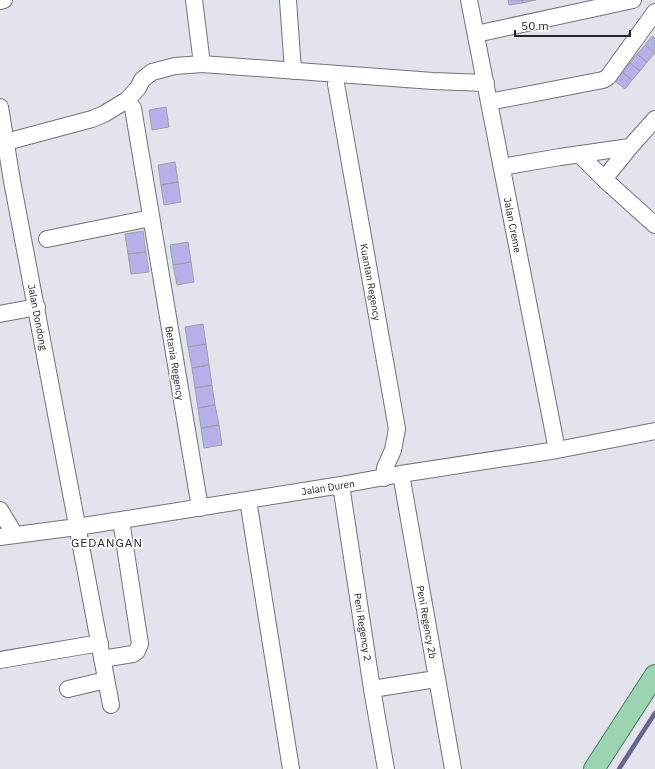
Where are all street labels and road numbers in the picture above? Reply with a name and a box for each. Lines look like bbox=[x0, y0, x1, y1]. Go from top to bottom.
street label: Jalan Creme bbox=[501, 196, 524, 254]
street label: Kuantan Regency bbox=[357, 243, 384, 322]
street label: Jalan Dondong bbox=[25, 283, 50, 352]
street label: Betania Regency bbox=[162, 325, 187, 401]
street label: Jalan Duren bbox=[301, 477, 356, 498]
street label: Peni Regency 2b bbox=[414, 584, 439, 660]
street label: Peni Regency 2 bbox=[351, 592, 374, 662]

